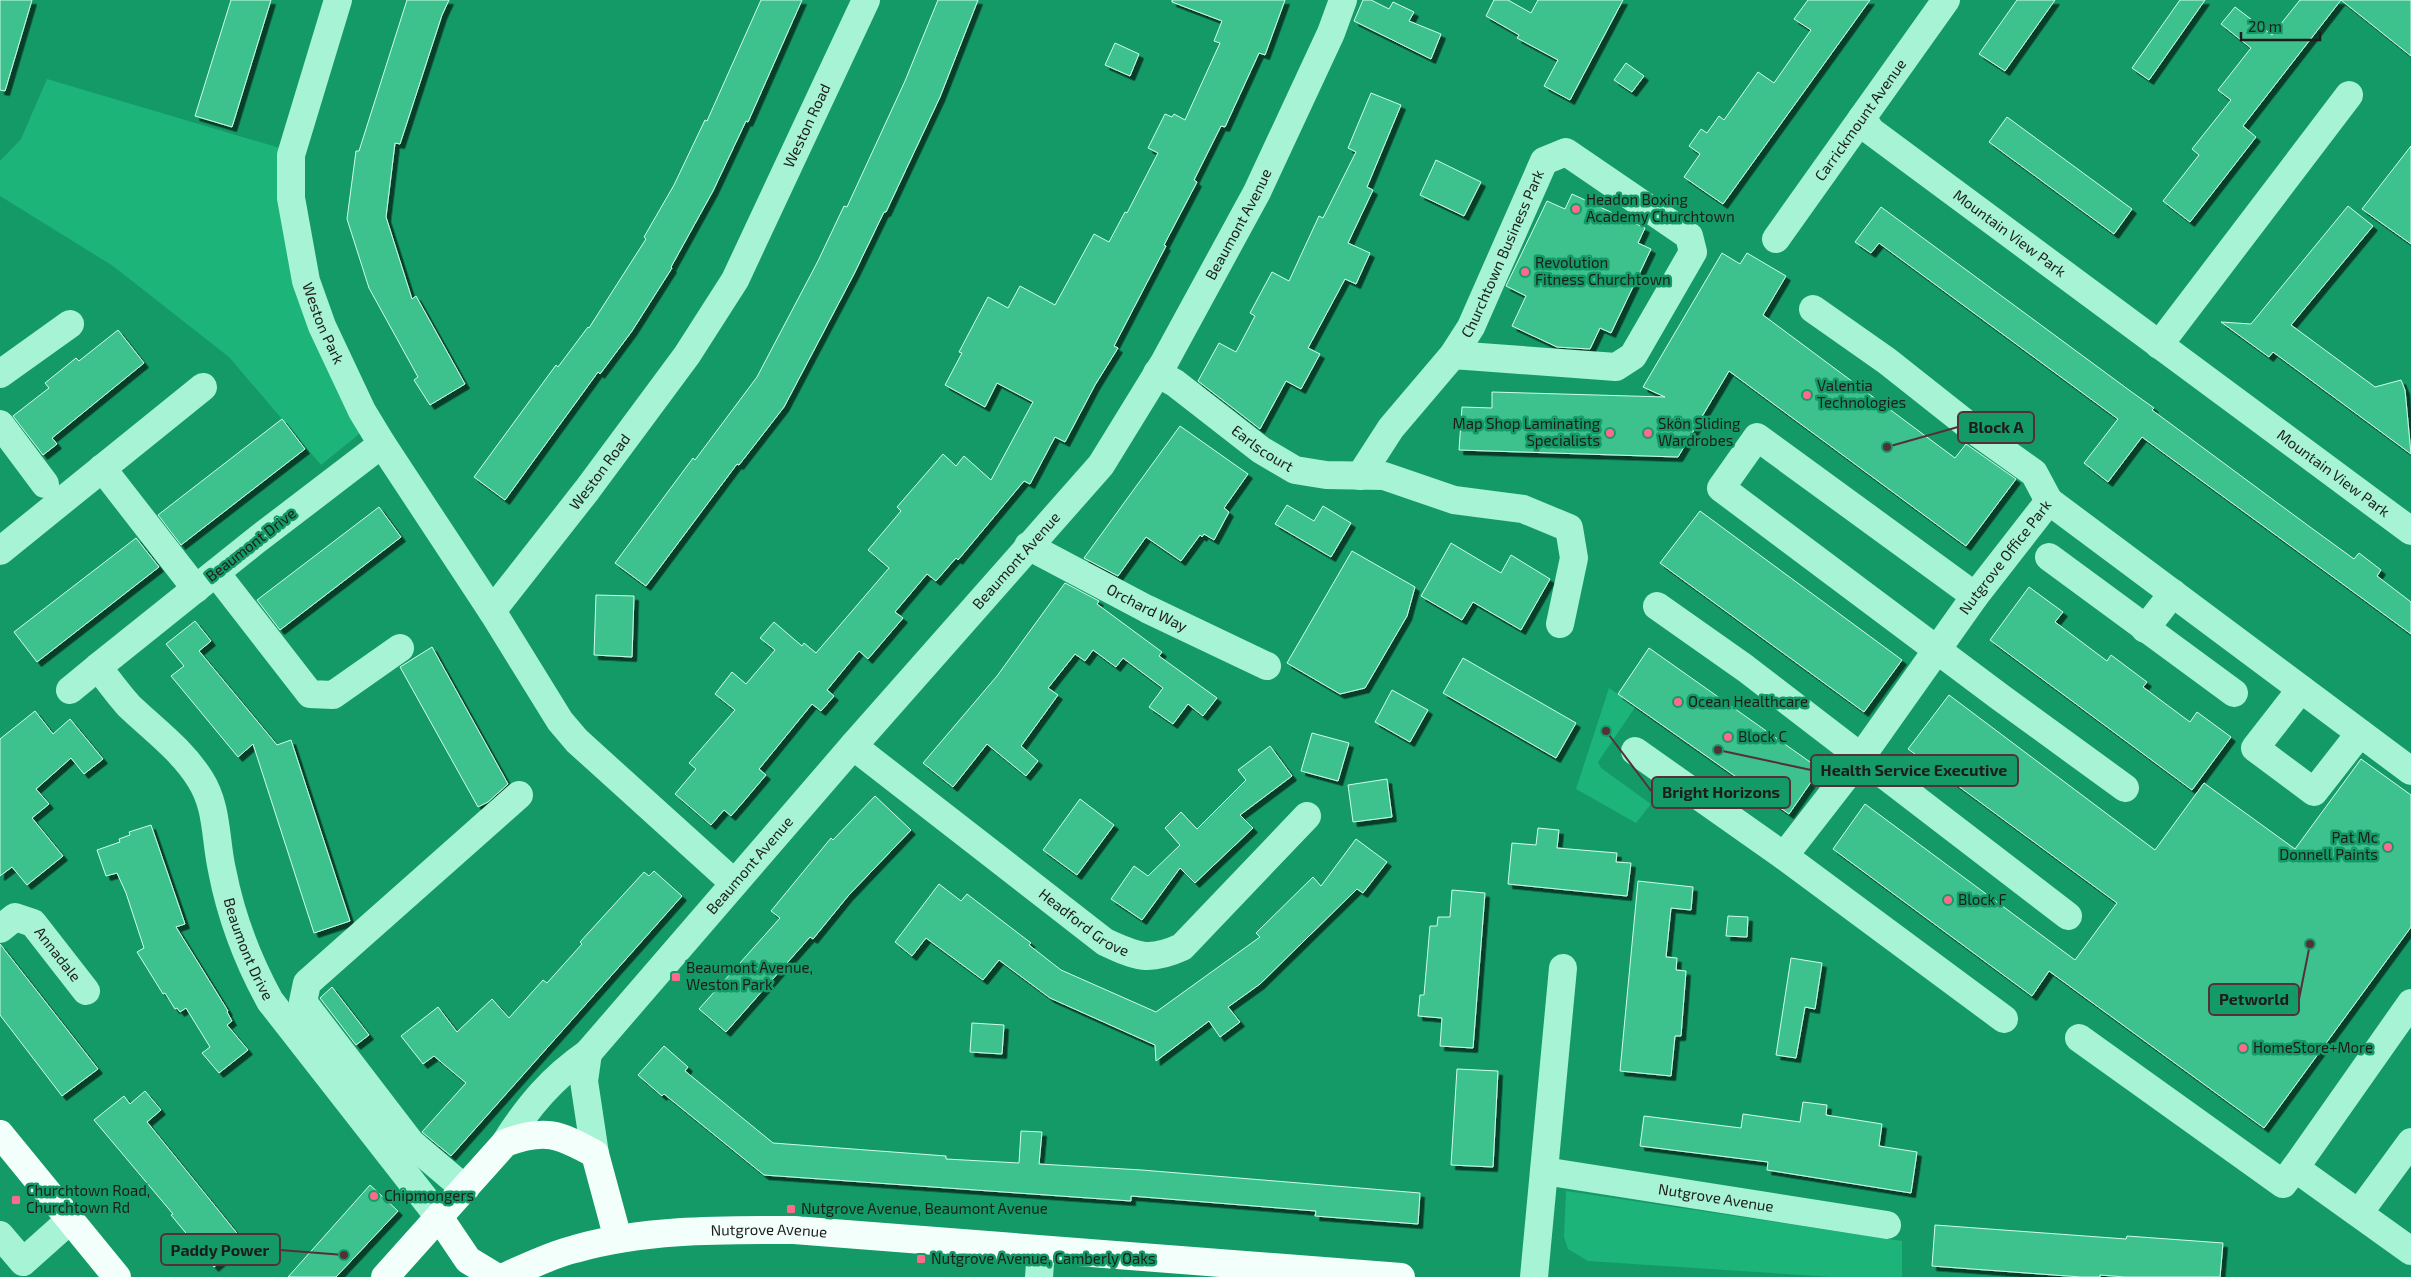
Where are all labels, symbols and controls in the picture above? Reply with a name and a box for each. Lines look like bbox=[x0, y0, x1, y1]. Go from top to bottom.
scale bar bbox=[2241, 10, 2320, 42]
text: 20 m bbox=[2248, 17, 2282, 35]
street label: Carrickmount Avenue bbox=[1810, 55, 1909, 184]
street label: Weston Road bbox=[779, 81, 834, 170]
street label: Beaumont Avenue bbox=[1201, 165, 1275, 283]
street label: Churchtown Business Park bbox=[1457, 166, 1547, 341]
street label: Mountain View Park bbox=[1950, 185, 2070, 280]
place label: Headon Boxing Academy Churchtown bbox=[1586, 190, 1735, 225]
marker: Headon Boxing Academy Churchtown bbox=[1570, 203, 1582, 215]
place label: Revolution Fitness Churchtown bbox=[1535, 253, 1671, 288]
marker: Revolution Fitness Churchtown bbox=[1519, 266, 1531, 278]
street label: Weston Park bbox=[299, 280, 349, 367]
place label: Valentia Technologies bbox=[1817, 376, 1906, 411]
marker: Valentia Technologies bbox=[1801, 389, 1813, 401]
callout: Block A bbox=[1958, 412, 2034, 443]
place label: Map Shop Laminating Specialists bbox=[1453, 414, 1601, 449]
place label: Skön Sliding Wardrobes bbox=[1658, 414, 1741, 449]
text: Block A bbox=[1968, 417, 2024, 436]
street label: Earlscourt bbox=[1228, 421, 1297, 475]
street label: Mountain View Park bbox=[2274, 425, 2394, 520]
marker: Map Shop Laminating Specialists bbox=[1604, 427, 1616, 439]
marker: Skön Sliding Wardrobes bbox=[1642, 427, 1654, 439]
street label: Weston Road bbox=[565, 430, 634, 513]
street label: Nutgrove Office Park bbox=[1955, 495, 2055, 618]
street label: Beaumont Drive bbox=[202, 504, 299, 585]
street label: Beaumont Avenue bbox=[968, 508, 1063, 612]
street label: Orchard Way bbox=[1104, 579, 1191, 635]
place label: Ocean Healthcare bbox=[1688, 692, 1808, 710]
marker: Ocean Healthcare bbox=[1672, 696, 1684, 708]
place label: Block C bbox=[1738, 727, 1787, 745]
marker: Block C bbox=[1722, 731, 1734, 743]
callout: Health Service Executive bbox=[1811, 755, 2018, 786]
text: Health Service Executive bbox=[1821, 760, 2007, 779]
callout: Bright Horizons bbox=[1652, 777, 1790, 808]
text: Bright Horizons bbox=[1662, 782, 1780, 801]
street label: Beaumont Avenue bbox=[702, 812, 796, 918]
place label: Pat Mc Donnell Paints bbox=[2279, 828, 2378, 863]
marker: Pat Mc Donnell Paints bbox=[2382, 841, 2394, 853]
street label: Headford Grove bbox=[1036, 884, 1132, 960]
place label: Block F bbox=[1958, 890, 2007, 908]
marker: Block F bbox=[1942, 894, 1954, 906]
street label: Beaumont Drive bbox=[221, 896, 278, 1003]
street label: Annadale bbox=[31, 923, 85, 985]
place label: Beaumont Avenue, Weston Park bbox=[686, 958, 813, 993]
marker: Beaumont Avenue, Weston Park bbox=[670, 971, 682, 983]
callout: Petworld bbox=[2209, 984, 2299, 1015]
text: Petworld bbox=[2219, 989, 2289, 1008]
place label: HomeStore+More bbox=[2253, 1038, 2373, 1056]
marker: HomeStore+More bbox=[2237, 1042, 2249, 1054]
street label: Nutgrove Avenue bbox=[1657, 1179, 1775, 1215]
place label: Churchtown Road, Churchtown Rd bbox=[26, 1181, 150, 1216]
place label: Chipmongers bbox=[384, 1186, 474, 1204]
marker: Chipmongers bbox=[368, 1190, 380, 1202]
marker: Churchtown Road, Churchtown Rd bbox=[10, 1194, 22, 1206]
place label: Nutgrove Avenue, Beaumont Avenue bbox=[801, 1199, 1048, 1217]
marker: Nutgrove Avenue, Beaumont Avenue bbox=[785, 1203, 797, 1215]
street label: Nutgrove Avenue bbox=[710, 1220, 828, 1241]
callout: Paddy Power bbox=[161, 1234, 280, 1265]
text: Paddy Power bbox=[171, 1240, 270, 1260]
place label: Nutgrove Avenue, Camberly Oaks bbox=[931, 1249, 1156, 1267]
marker: Nutgrove Avenue, Camberly Oaks bbox=[915, 1253, 927, 1265]

